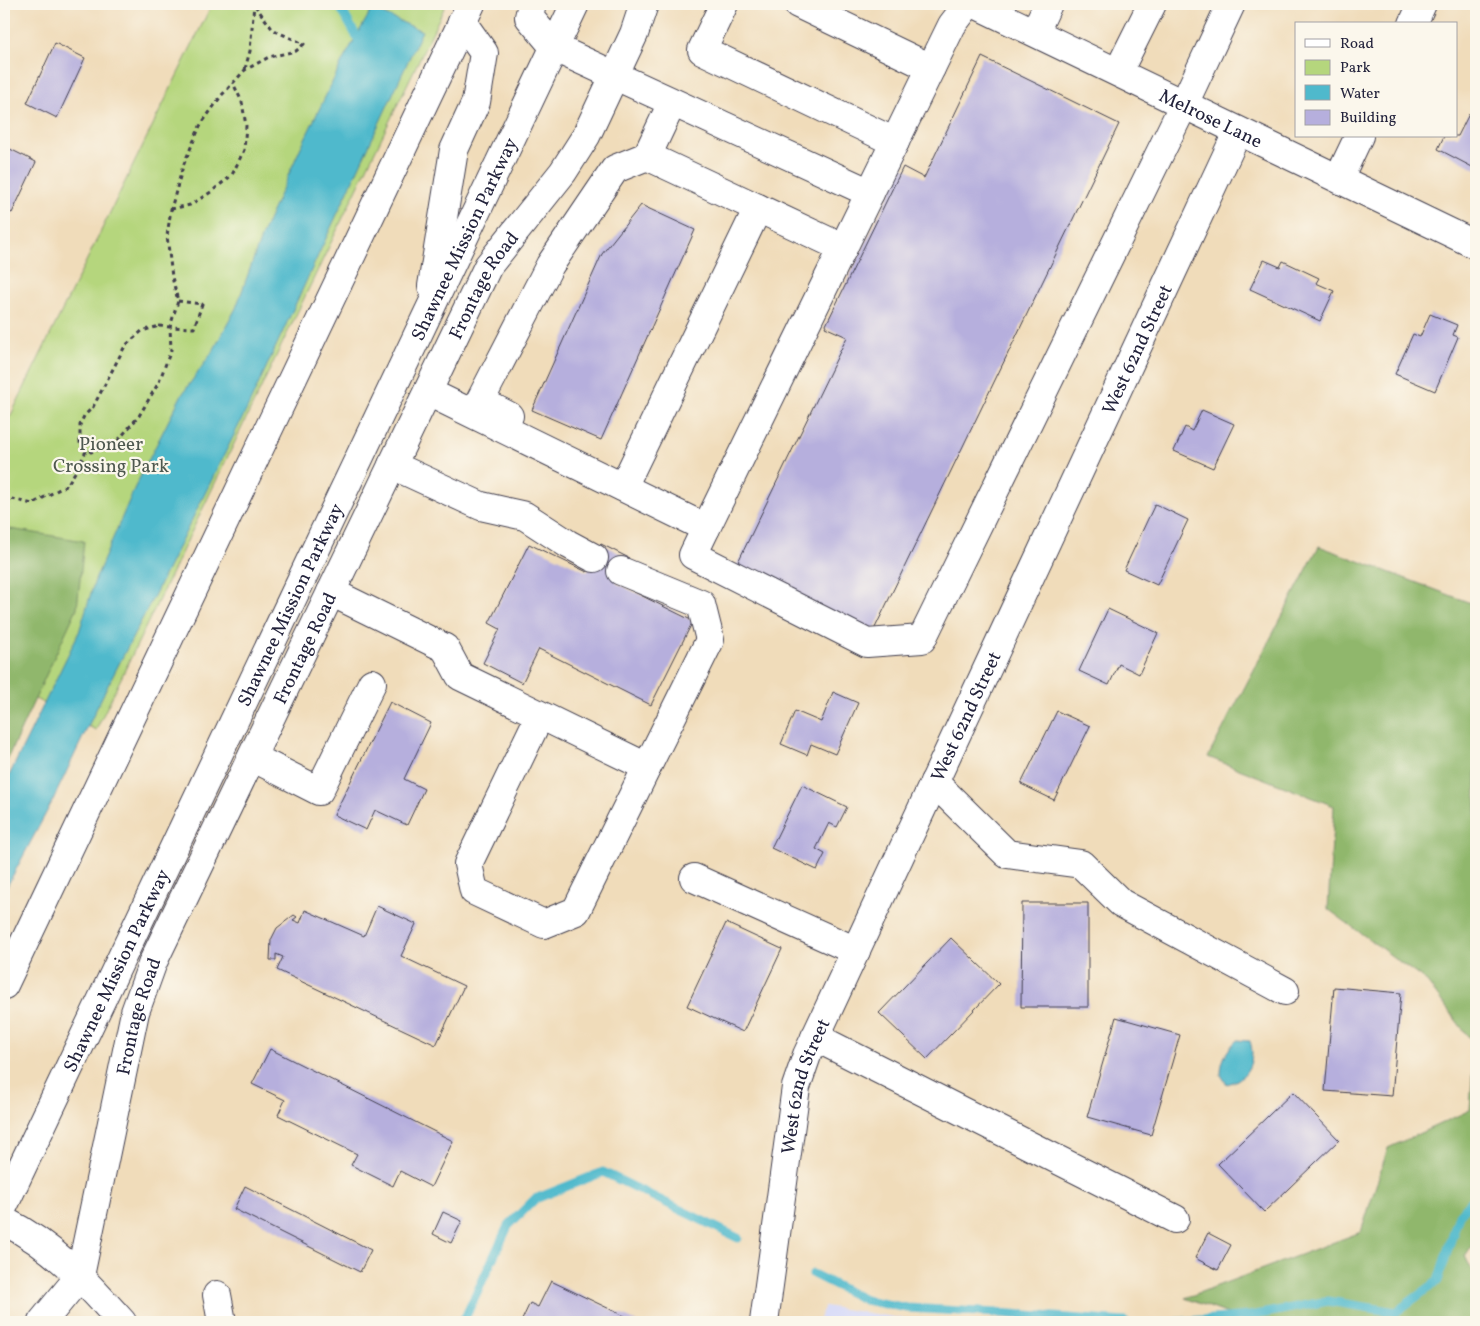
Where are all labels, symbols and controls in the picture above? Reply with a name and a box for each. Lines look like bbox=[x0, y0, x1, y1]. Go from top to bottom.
legend bbox=[1295, 22, 1458, 138]
text: Road bbox=[1340, 34, 1374, 55]
text: Park bbox=[1340, 58, 1371, 79]
street label: Melrose Lane bbox=[1154, 83, 1266, 155]
text: Water bbox=[1340, 84, 1380, 105]
text: Building bbox=[1340, 108, 1397, 129]
street label: Shawnee Mission Parkway bbox=[406, 134, 525, 345]
street label: Frontage Road bbox=[444, 227, 526, 344]
street label: West 62nd Street bbox=[1097, 280, 1180, 419]
park label: Pioneer Crossing Park bbox=[53, 432, 169, 480]
street label: Shawnee Mission Parkway bbox=[232, 499, 351, 711]
street label: Frontage Road bbox=[268, 589, 344, 709]
street label: West 62nd Street bbox=[925, 647, 1009, 786]
street label: Shawnee Mission Parkway bbox=[58, 865, 177, 1077]
street label: Frontage Road bbox=[111, 954, 168, 1078]
street label: West 62nd Street bbox=[776, 1014, 837, 1156]

